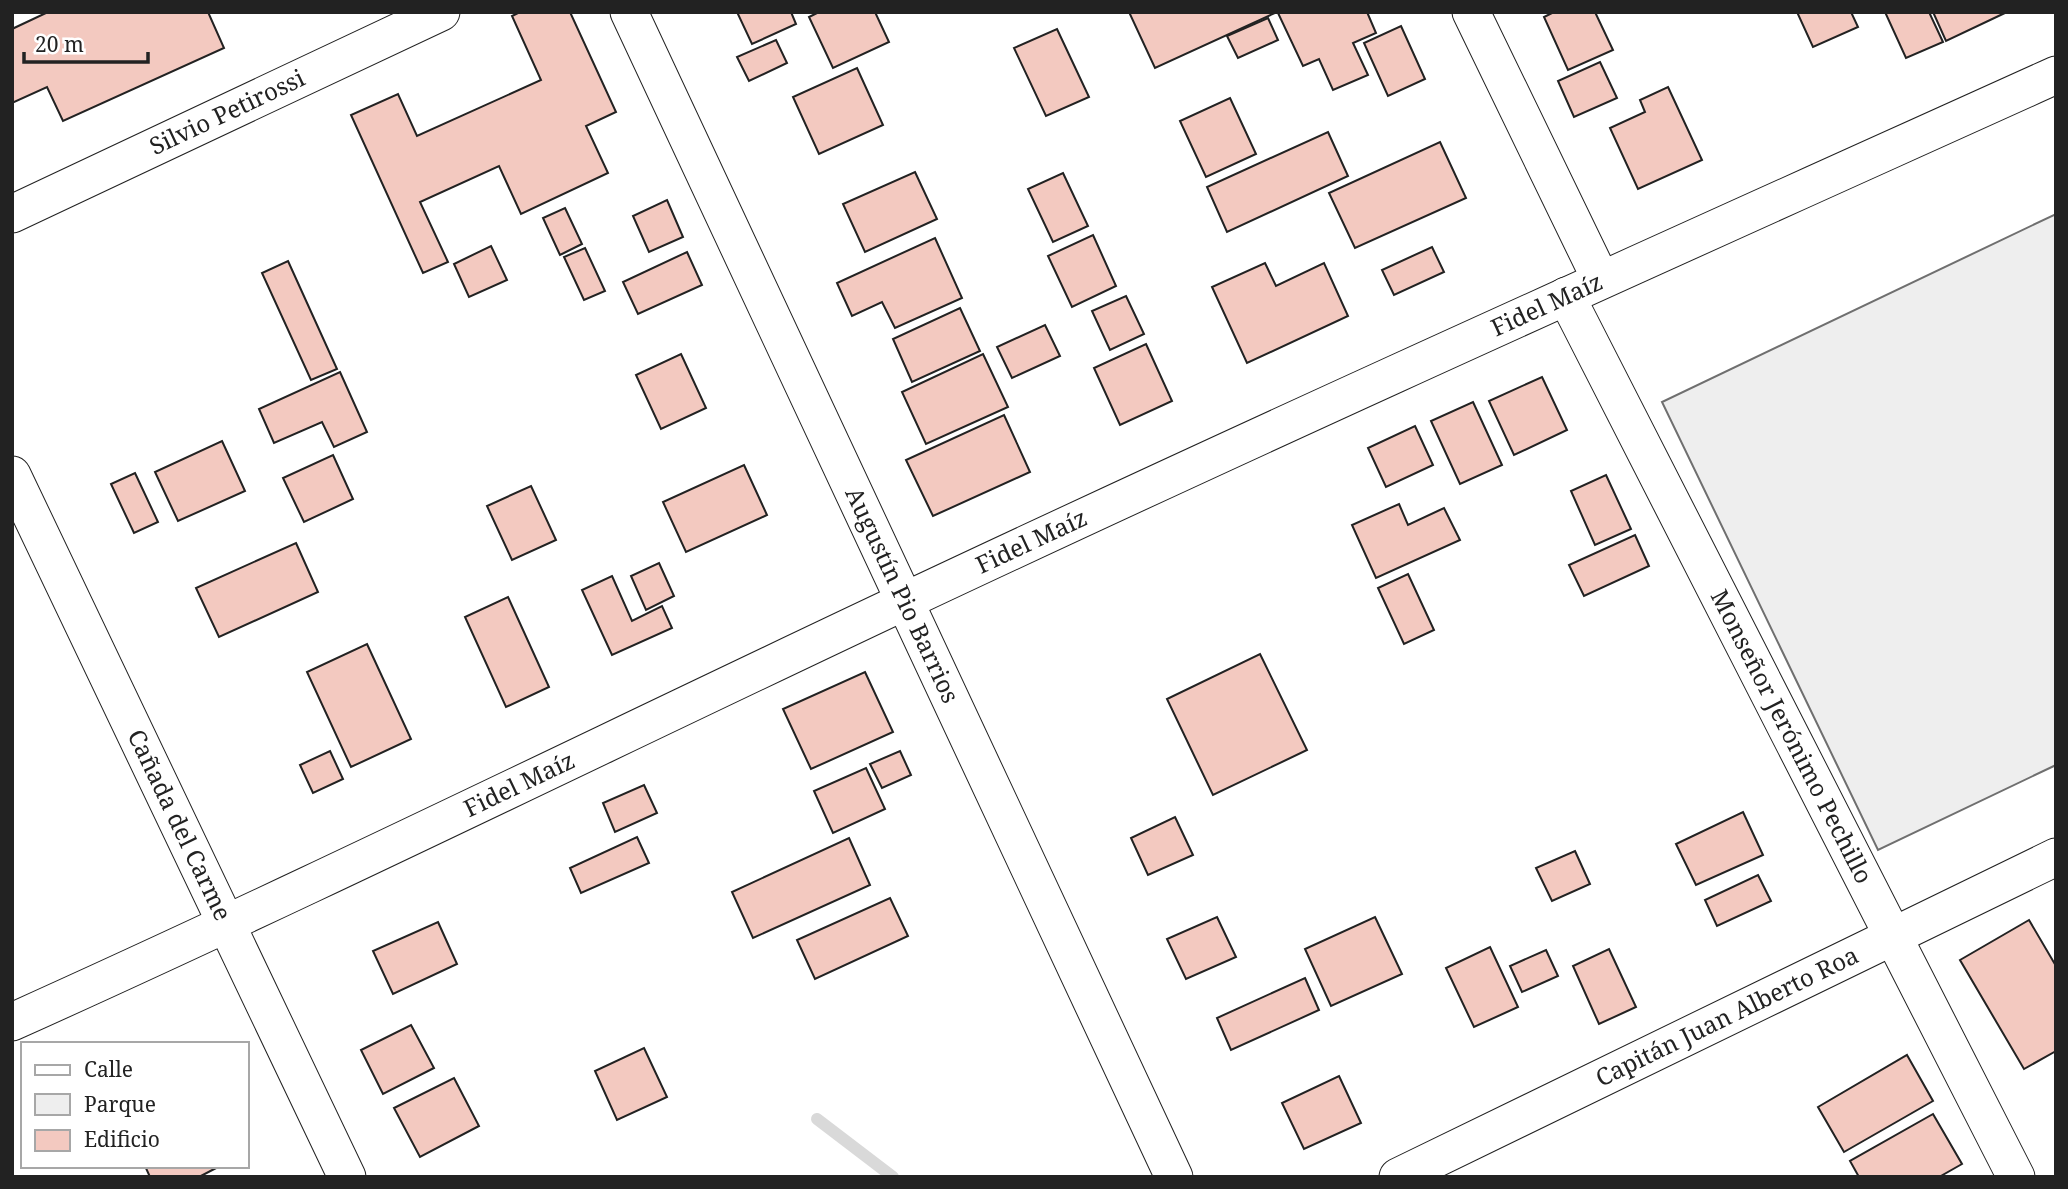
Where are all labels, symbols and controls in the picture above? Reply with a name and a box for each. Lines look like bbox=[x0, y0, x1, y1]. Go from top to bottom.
scale bar bbox=[24, 21, 149, 65]
text: 20 m bbox=[35, 30, 84, 58]
street label: Silvio Petirossi bbox=[144, 60, 310, 162]
street label: Fidel Maíz bbox=[1485, 264, 1607, 343]
street label: Augustín Pio Barrios bbox=[838, 481, 968, 708]
street label: Fidel Maíz bbox=[970, 500, 1092, 581]
street label: Monseñor Jerónimo Pechillo bbox=[1704, 584, 1881, 889]
street label: Cañada del Carme bbox=[121, 723, 240, 926]
street label: Fidel Maíz bbox=[458, 743, 580, 824]
street label: Capitán Juan Alberto Roa bbox=[1590, 938, 1863, 1093]
legend bbox=[21, 1042, 248, 1168]
text: Calle bbox=[84, 1055, 133, 1083]
text: Parque bbox=[84, 1090, 156, 1118]
text: Edificio bbox=[84, 1125, 160, 1153]

